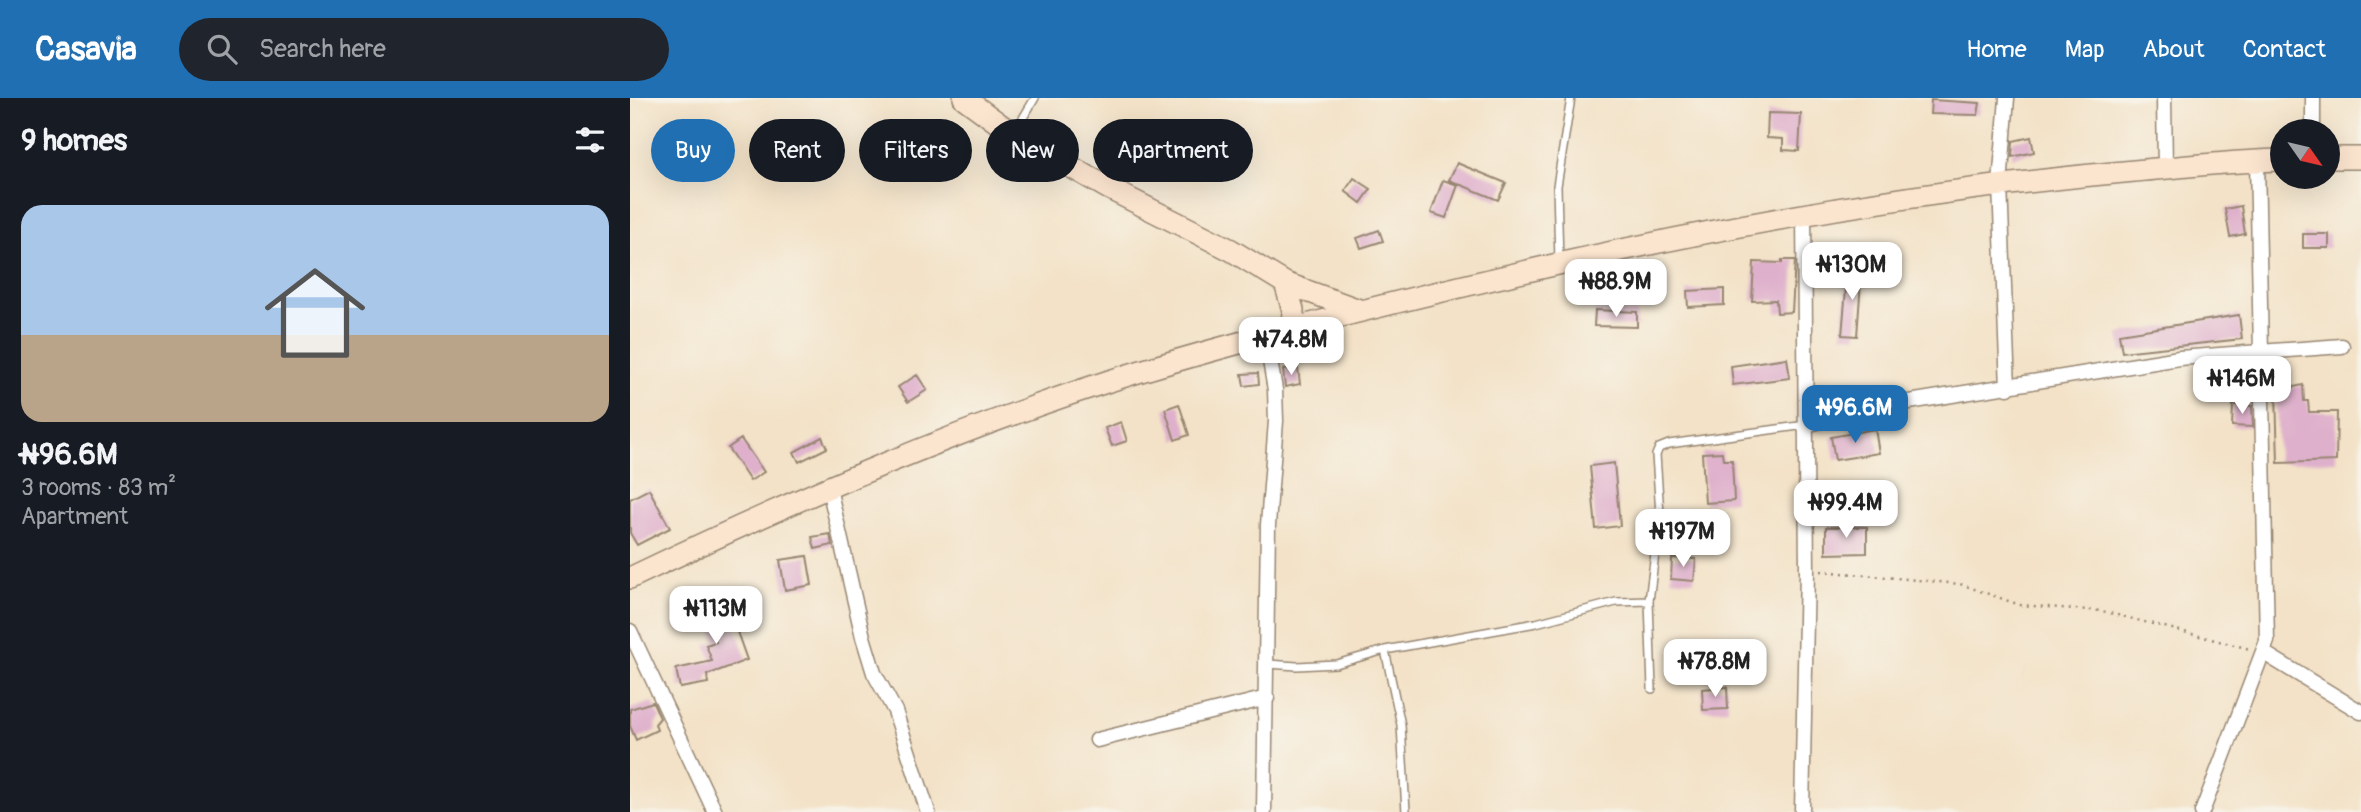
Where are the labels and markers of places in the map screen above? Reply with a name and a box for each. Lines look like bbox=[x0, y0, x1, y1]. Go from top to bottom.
pin: ₦130M bbox=[1803, 242, 1901, 302]
pin: ₦88.9M bbox=[1559, 260, 1673, 319]
pin: ₦74.8M bbox=[1234, 317, 1348, 377]
pin: ₦146M bbox=[2193, 356, 2291, 416]
pin: ₦96.6M bbox=[1798, 386, 1912, 445]
pin: ₦99.4M bbox=[1789, 480, 1903, 540]
pin: ₦197M bbox=[1634, 510, 1732, 569]
pin: ₦113M bbox=[667, 587, 765, 646]
pin: ₦78.8M bbox=[1658, 640, 1772, 699]

